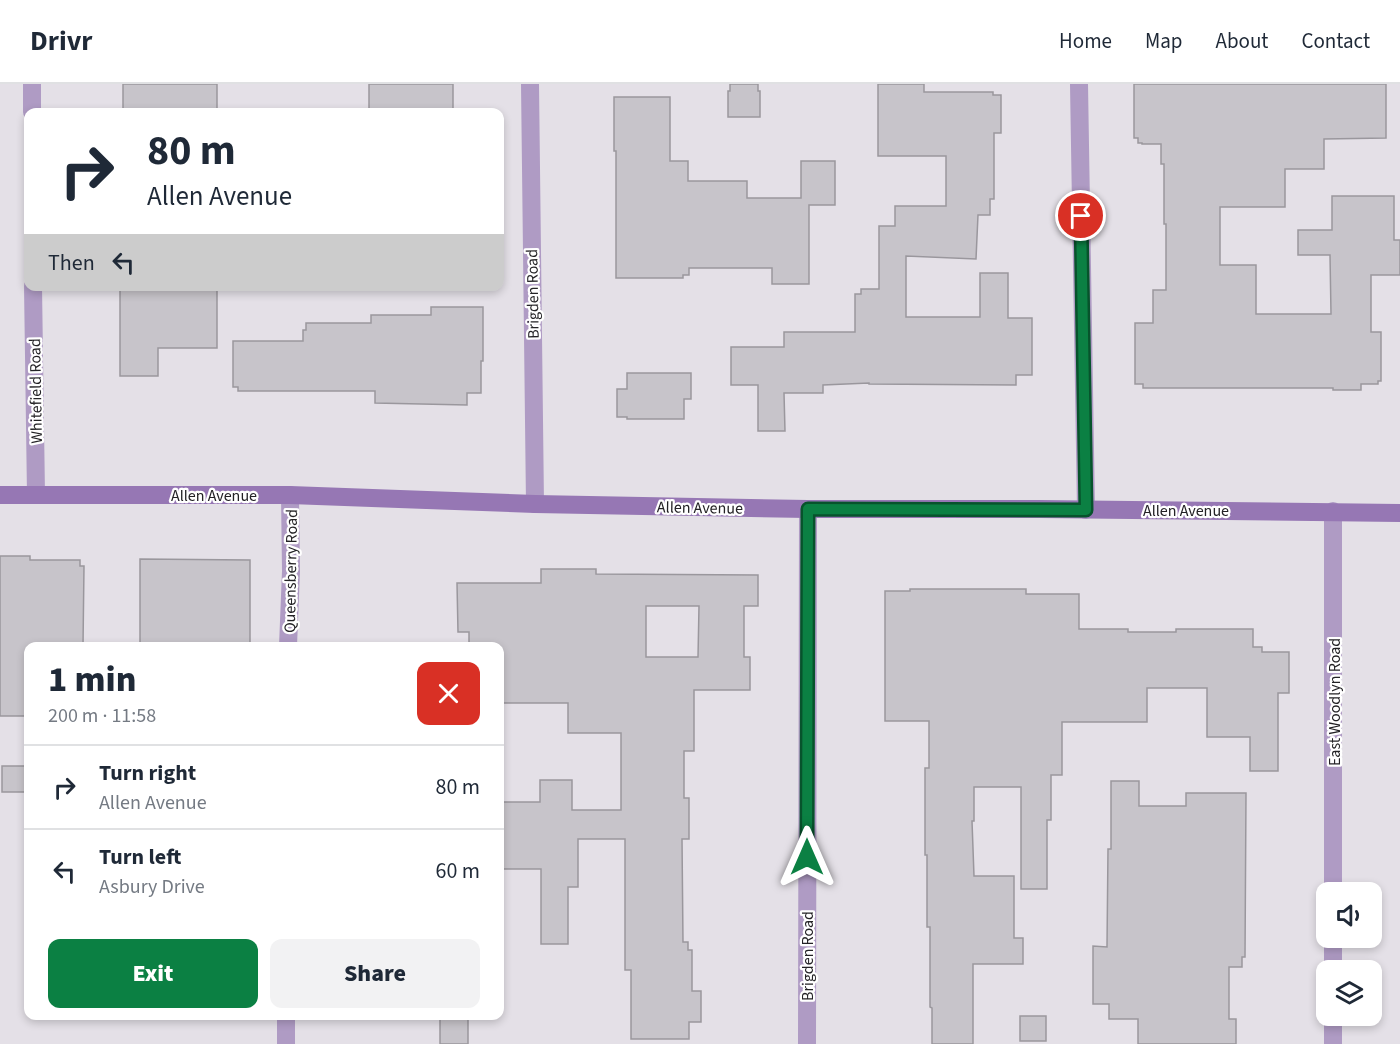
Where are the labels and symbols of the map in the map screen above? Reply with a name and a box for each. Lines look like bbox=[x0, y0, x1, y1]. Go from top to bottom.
pin bbox=[1055, 190, 1106, 241]
street label: Brigden Road bbox=[521, 249, 545, 339]
street label: Whitefield Road bbox=[24, 338, 48, 444]
street label: Allen Avenue bbox=[171, 485, 257, 507]
street label: Allen Avenue bbox=[657, 496, 743, 520]
street label: Allen Avenue bbox=[1143, 500, 1229, 522]
street label: Queensberry Road bbox=[279, 509, 303, 633]
street label: East Woodlyn Road bbox=[1324, 638, 1346, 766]
position arrow bbox=[775, 825, 839, 889]
street label: Brigden Road bbox=[797, 911, 819, 1001]

